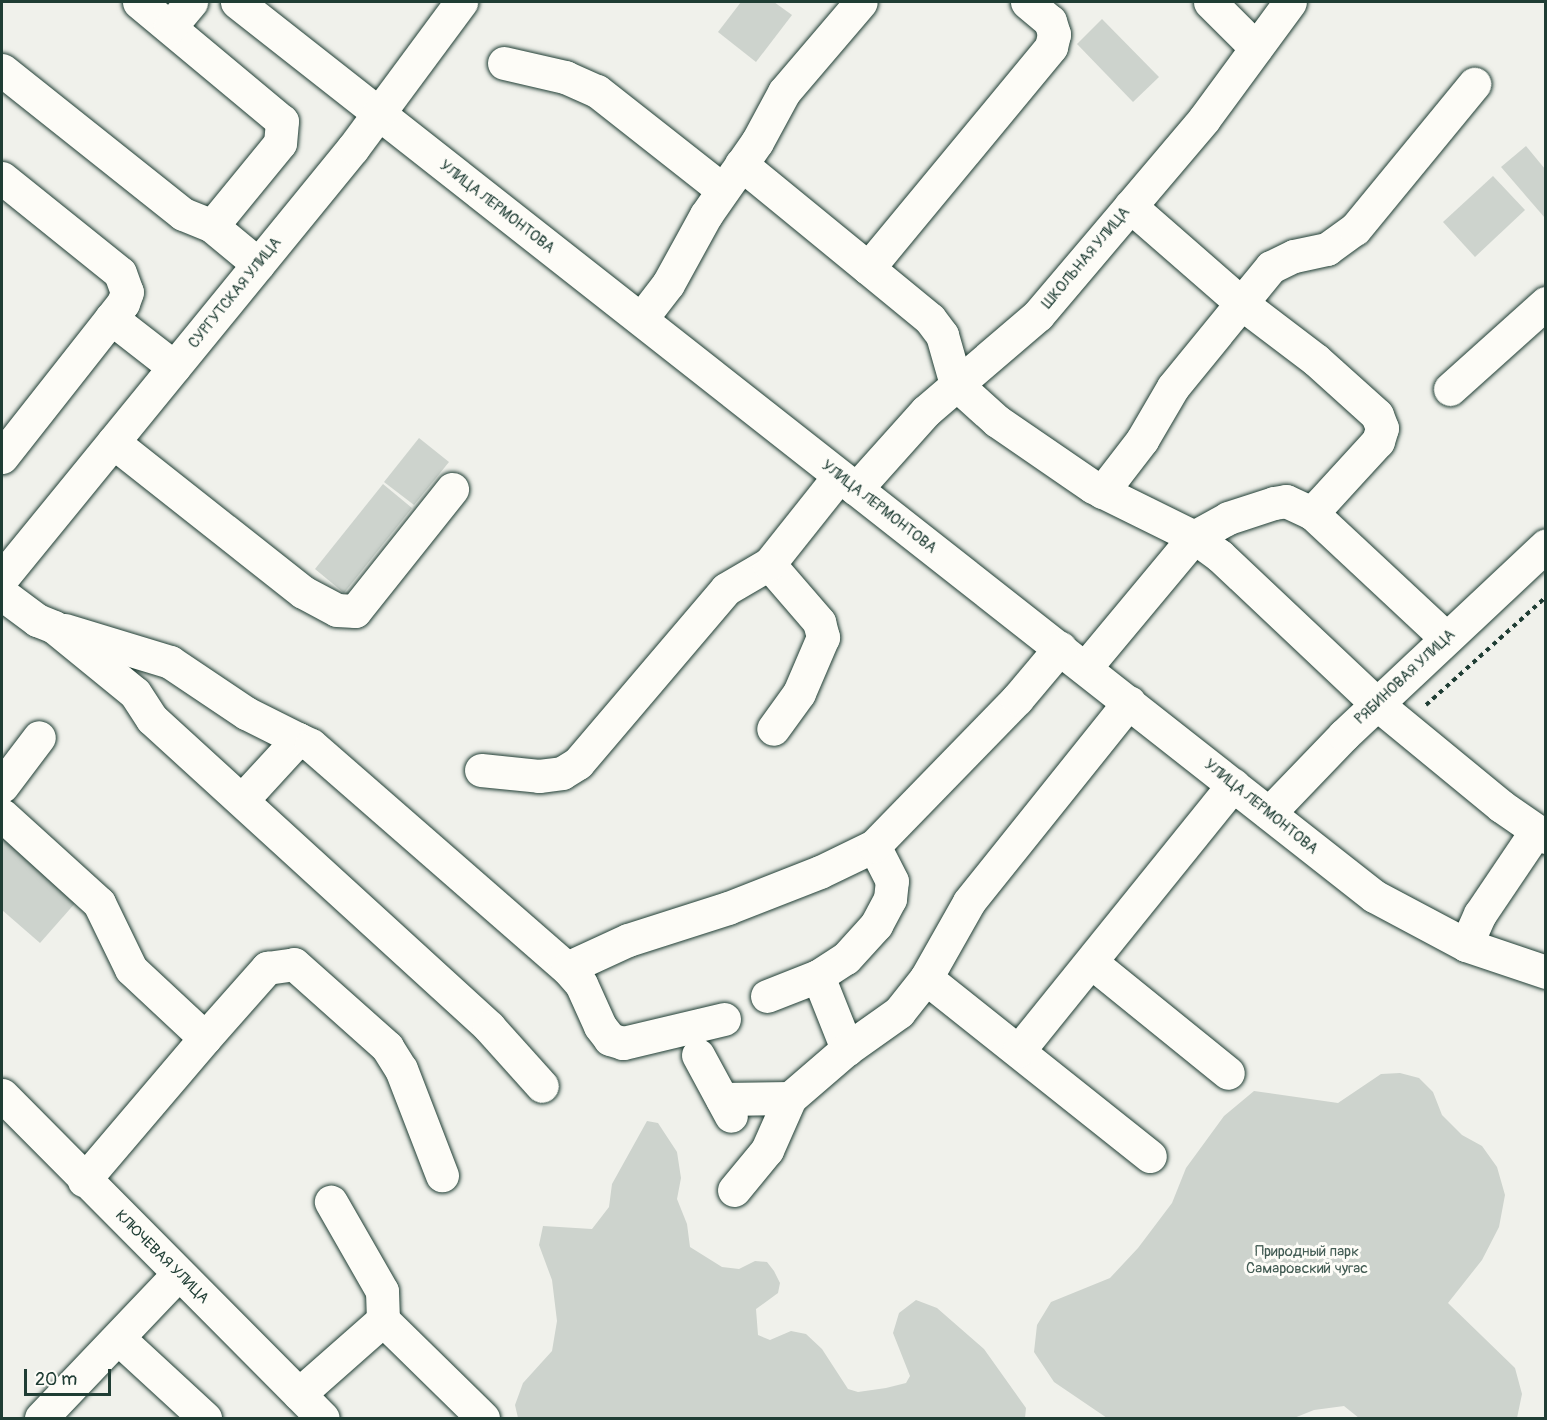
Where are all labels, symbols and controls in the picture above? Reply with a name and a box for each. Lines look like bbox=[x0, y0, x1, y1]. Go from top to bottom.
street label: УЛИЦА ЛЕРМОНТОВА bbox=[436, 157, 558, 257]
street label: ШКОЛЬНАЯ УЛИЦА bbox=[1038, 204, 1134, 312]
street label: СУРГУТСКАЯ УЛИЦА bbox=[185, 234, 285, 352]
street label: УЛИЦА ЛЕРМОНТОВА bbox=[818, 457, 940, 557]
street label: РЯБИНОВАЯ УЛИЦА bbox=[1351, 626, 1459, 728]
street label: УЛИЦА ЛЕРМОНТОВА bbox=[1201, 756, 1321, 858]
street label: КЛЮЧЕВАЯ УЛИЦА bbox=[111, 1206, 213, 1308]
park label: Природный парк Самаровский чугас bbox=[1246, 1242, 1368, 1277]
scale bar bbox=[27, 1357, 114, 1395]
text: 20 m bbox=[35, 1368, 77, 1391]

